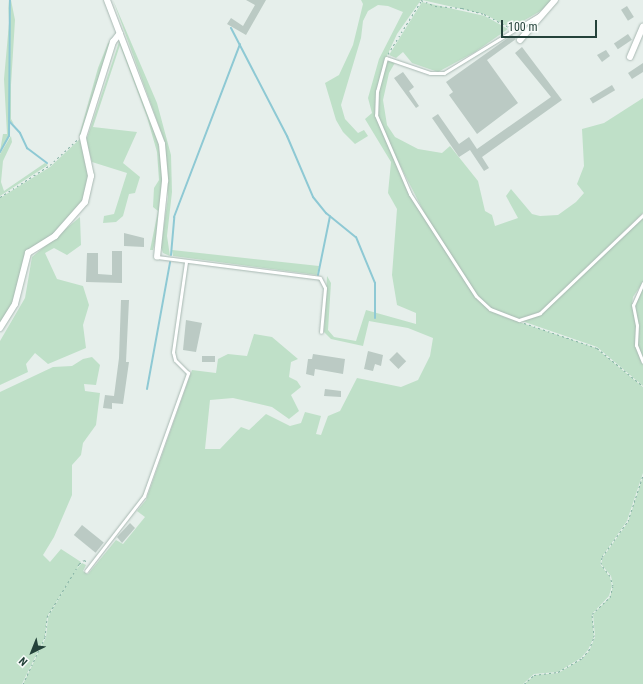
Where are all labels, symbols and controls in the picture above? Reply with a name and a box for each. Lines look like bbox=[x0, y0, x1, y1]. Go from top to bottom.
scale bar bbox=[503, 12, 599, 38]
text: 100 m bbox=[508, 20, 538, 34]
north arrow bbox=[12, 632, 52, 672]
text: N bbox=[17, 654, 30, 668]

